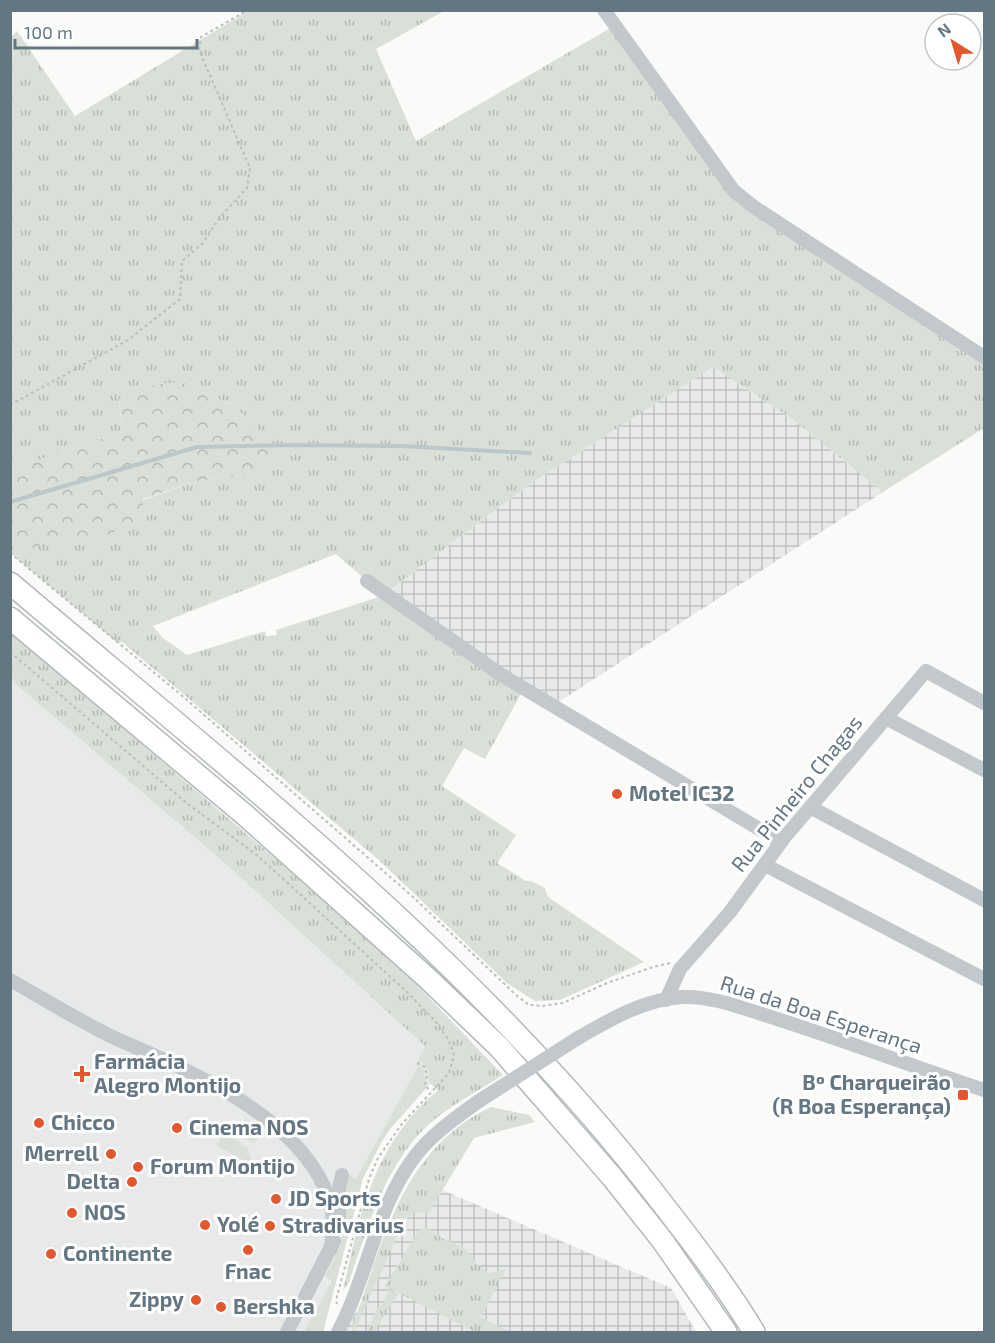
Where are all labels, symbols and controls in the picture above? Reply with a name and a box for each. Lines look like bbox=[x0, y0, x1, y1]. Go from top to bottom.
scale bar bbox=[15, 12, 196, 50]
north arrow bbox=[923, 12, 983, 72]
text: N bbox=[933, 19, 954, 41]
text: 100 m bbox=[24, 21, 73, 43]
street label: Rua Pinheiro Chagas bbox=[725, 710, 867, 876]
place label: Motel IC32 bbox=[629, 780, 735, 805]
marker: Motel IC32 bbox=[610, 787, 624, 801]
street label: Rua da Boa Esperança bbox=[717, 969, 925, 1060]
place label: Farmácia Alegro Montijo bbox=[94, 1048, 241, 1097]
marker: Farmácia Alegro Montijo bbox=[75, 1067, 89, 1081]
place label: Bº Charqueirão (R Boa Esperança) bbox=[772, 1069, 951, 1120]
marker: Bº Charqueirão (R Boa Esperança) bbox=[956, 1088, 970, 1102]
place label: Chicco bbox=[51, 1109, 115, 1134]
place label: Cinema NOS bbox=[189, 1114, 309, 1139]
marker: Chicco bbox=[32, 1116, 46, 1130]
marker: Cinema NOS bbox=[170, 1121, 184, 1135]
place label: Merrell bbox=[25, 1140, 99, 1165]
marker: Merrell bbox=[104, 1147, 118, 1161]
place label: Forum Montijo bbox=[150, 1153, 295, 1178]
marker: Forum Montijo bbox=[131, 1160, 145, 1174]
place label: Delta bbox=[67, 1168, 120, 1193]
marker: Delta bbox=[125, 1175, 139, 1189]
place label: JD Sports bbox=[288, 1185, 381, 1210]
marker: JD Sports bbox=[269, 1192, 283, 1206]
place label: NOS bbox=[84, 1199, 126, 1224]
marker: NOS bbox=[65, 1206, 79, 1220]
place label: Yolé bbox=[217, 1211, 260, 1236]
place label: Stradivarius bbox=[282, 1212, 404, 1237]
marker: Yolé bbox=[198, 1218, 212, 1232]
marker: Stradivarius bbox=[263, 1219, 277, 1233]
place label: Continente bbox=[63, 1240, 172, 1265]
marker: Fnac bbox=[241, 1243, 255, 1257]
marker: Continente bbox=[44, 1247, 58, 1261]
place label: Fnac bbox=[225, 1258, 272, 1283]
place label: Zippy bbox=[129, 1286, 184, 1312]
marker: Zippy bbox=[189, 1293, 203, 1307]
place label: Bershka bbox=[233, 1293, 315, 1318]
marker: Bershka bbox=[214, 1300, 228, 1314]

